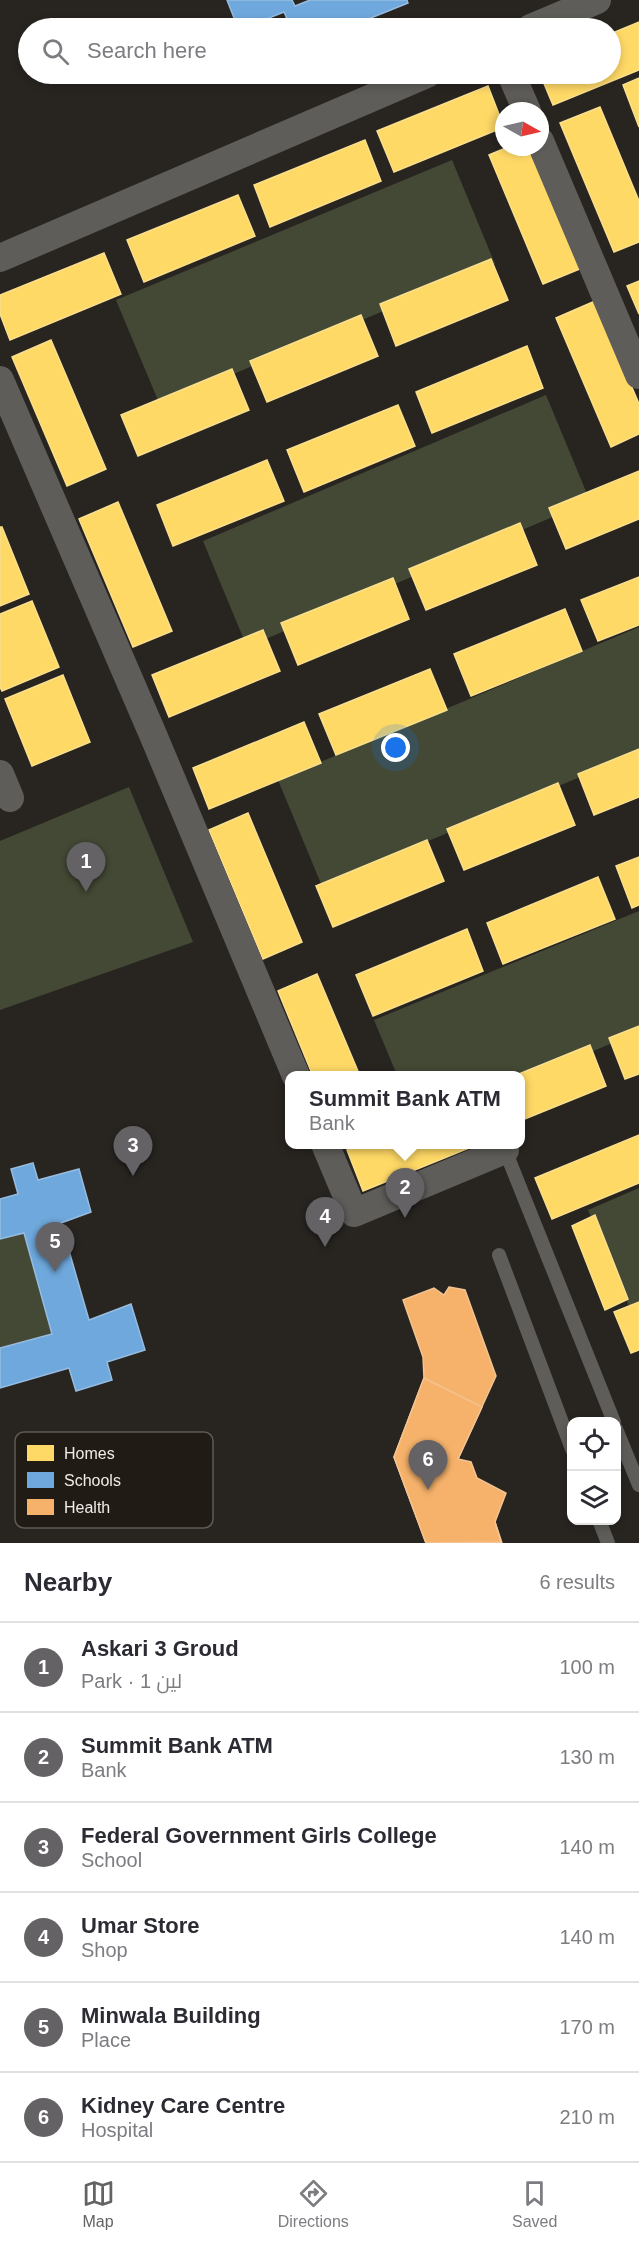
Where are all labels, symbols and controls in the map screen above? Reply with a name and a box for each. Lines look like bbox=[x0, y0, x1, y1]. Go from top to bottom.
search box bbox=[18, 18, 621, 84]
icon: search bbox=[39, 35, 72, 68]
text: Search here bbox=[87, 38, 207, 63]
north arrow bbox=[495, 102, 549, 156]
your location bbox=[381, 733, 410, 762]
pin: 1 bbox=[66, 842, 106, 892]
popup bbox=[285, 1071, 525, 1149]
text: Summit Bank ATM bbox=[309, 1086, 501, 1111]
text: Bank bbox=[309, 1112, 355, 1134]
pin: 3 bbox=[114, 1126, 152, 1176]
pin: 2 bbox=[386, 1168, 424, 1218]
pin: 4 bbox=[306, 1198, 344, 1247]
pin: 5 bbox=[36, 1222, 74, 1272]
map controls bbox=[567, 1417, 621, 1525]
button: locate bbox=[567, 1417, 621, 1471]
legend bbox=[15, 1432, 213, 1528]
pin: 6 bbox=[408, 1440, 448, 1490]
text: Homes bbox=[64, 1445, 115, 1462]
button: layers bbox=[567, 1471, 621, 1525]
text: Schools bbox=[64, 1472, 121, 1489]
text: Health bbox=[64, 1499, 110, 1516]
text: Nearby bbox=[24, 1567, 112, 1597]
text: 6 results bbox=[539, 1571, 615, 1593]
text: Askari 3 Groud bbox=[81, 1636, 239, 1661]
text: 1 bbox=[38, 1656, 49, 1678]
text: 100 m bbox=[559, 1656, 615, 1678]
text: Park · لین 1 bbox=[81, 1670, 182, 1692]
text: Summit Bank ATM bbox=[81, 1733, 273, 1758]
text: 2 bbox=[38, 1746, 49, 1768]
text: 130 m bbox=[559, 1746, 615, 1768]
text: Bank bbox=[81, 1759, 127, 1781]
text: Federal Government Girls College bbox=[81, 1823, 437, 1848]
text: 3 bbox=[38, 1836, 49, 1858]
text: 140 m bbox=[559, 1836, 615, 1858]
text: School bbox=[81, 1849, 142, 1871]
text: Umar Store bbox=[81, 1913, 200, 1938]
text: 4 bbox=[38, 1926, 49, 1948]
text: 140 m bbox=[559, 1926, 615, 1948]
text: Shop bbox=[81, 1939, 128, 1961]
text: Minwala Building bbox=[81, 2003, 261, 2028]
text: 5 bbox=[38, 2016, 49, 2038]
text: 170 m bbox=[559, 2016, 615, 2038]
text: Place bbox=[81, 2029, 131, 2051]
text: Kidney Care Centre bbox=[81, 2093, 285, 2118]
text: 6 bbox=[38, 2106, 49, 2128]
text: 210 m bbox=[559, 2106, 615, 2128]
text: Hospital bbox=[81, 2119, 153, 2141]
tab: Map bbox=[82, 2177, 115, 2231]
tab: Directions bbox=[278, 2177, 349, 2231]
tab: Saved bbox=[512, 2177, 557, 2231]

